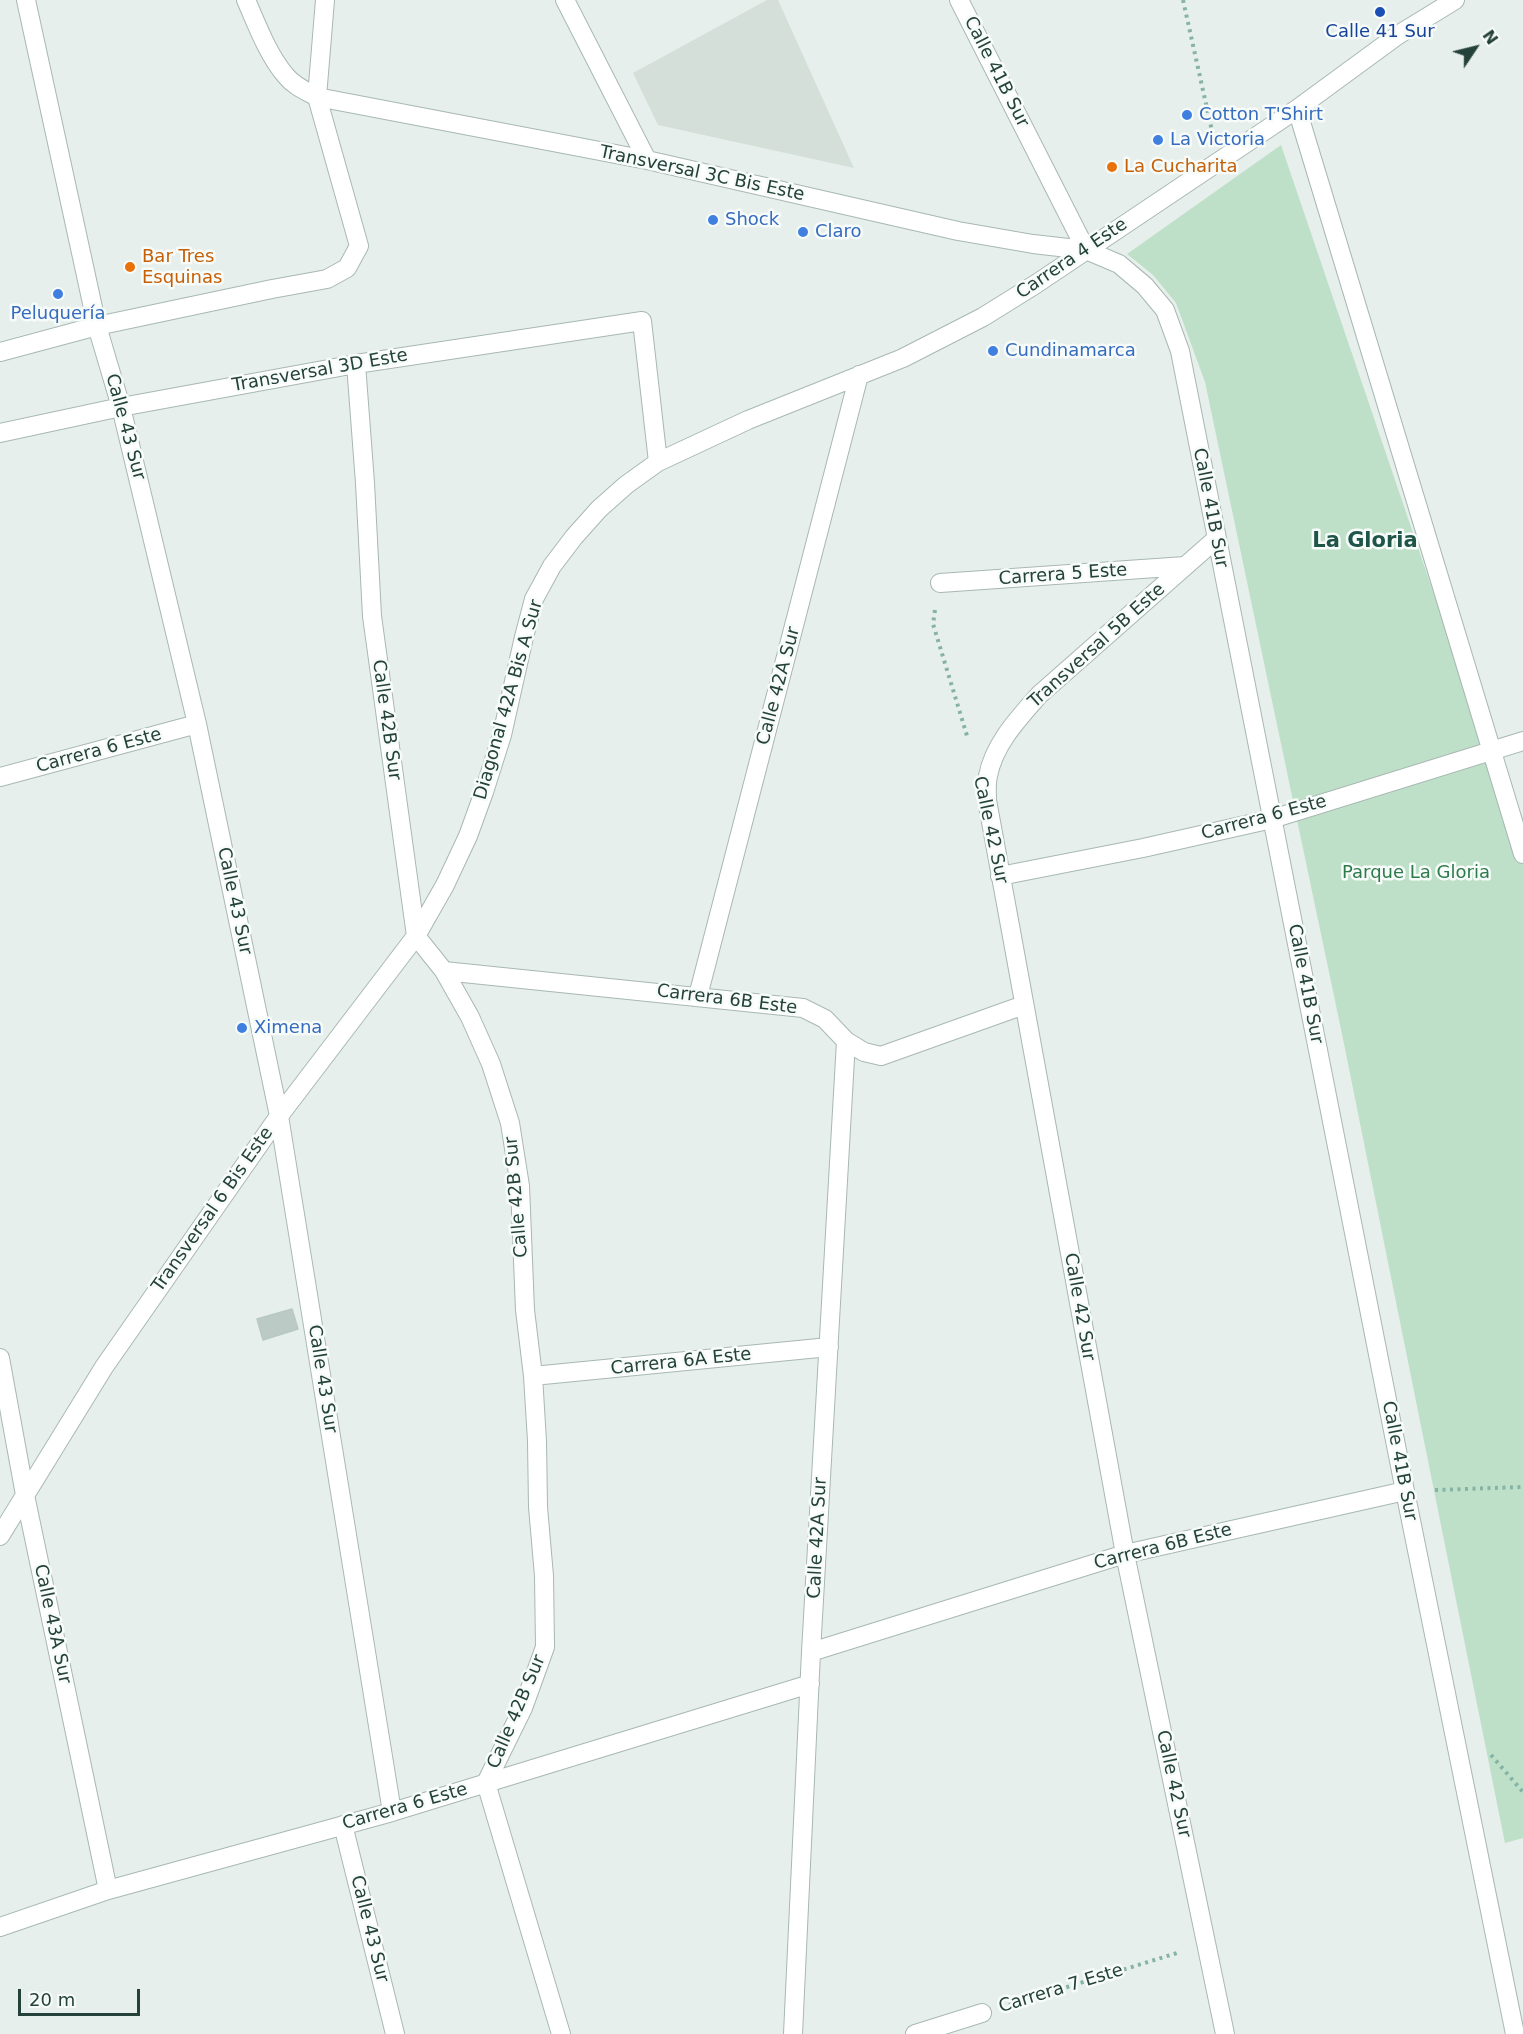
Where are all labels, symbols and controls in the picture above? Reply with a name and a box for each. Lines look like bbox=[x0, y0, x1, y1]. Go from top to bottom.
marker: Calle 41 Sur bbox=[1373, 5, 1387, 19]
street label: Calle 41B Sur bbox=[959, 13, 1033, 131]
north arrow bbox=[1445, 18, 1505, 78]
place label: Calle 41 Sur bbox=[1325, 21, 1435, 43]
text: N bbox=[1479, 26, 1502, 48]
place label: Cotton T'Shirt bbox=[1199, 104, 1323, 126]
marker: Cotton T'Shirt bbox=[1180, 108, 1194, 122]
place label: La Victoria bbox=[1170, 129, 1265, 151]
marker: La Victoria bbox=[1151, 133, 1165, 147]
street label: Transversal 3C Bis Este bbox=[598, 142, 806, 206]
place label: La Cucharita bbox=[1124, 156, 1238, 178]
marker: La Cucharita bbox=[1105, 160, 1119, 174]
place label: Shock bbox=[725, 209, 779, 231]
marker: Shock bbox=[706, 213, 720, 227]
street label: Carrera 4 Este bbox=[1012, 214, 1132, 304]
place label: Claro bbox=[815, 221, 862, 243]
marker: Claro bbox=[796, 225, 810, 239]
place label: Bar Tres Esquinas bbox=[142, 246, 222, 288]
marker: Bar Tres Esquinas bbox=[123, 260, 137, 274]
marker: Peluquería bbox=[51, 287, 65, 301]
place label: Peluquería bbox=[10, 303, 106, 325]
place label: Cundinamarca bbox=[1005, 340, 1136, 362]
marker: Cundinamarca bbox=[986, 344, 1000, 358]
street label: Transversal 3D Este bbox=[231, 345, 409, 397]
street label: Calle 43 Sur bbox=[100, 371, 150, 483]
street label: Calle 41B Sur bbox=[1188, 446, 1232, 570]
district label: La Gloria bbox=[1312, 529, 1418, 555]
street label: Carrera 5 Este bbox=[998, 560, 1128, 590]
street label: Transversal 5B Este bbox=[1024, 579, 1170, 713]
street label: Diagonal 42A Bis A Sur bbox=[470, 597, 548, 803]
street label: Calle 42A Sur bbox=[753, 624, 805, 748]
street label: Calle 42B Sur bbox=[367, 658, 405, 782]
street label: Carrera 6 Este bbox=[34, 724, 164, 778]
street label: Calle 42 Sur bbox=[968, 774, 1012, 886]
street label: Carrera 6 Este bbox=[1199, 791, 1329, 845]
street label: Calle 43 Sur bbox=[212, 845, 256, 957]
park label: Parque La Gloria bbox=[1342, 862, 1490, 884]
street label: Calle 41B Sur bbox=[1283, 922, 1327, 1046]
street label: Carrera 6B Este bbox=[656, 981, 798, 1019]
place label: Ximena bbox=[254, 1017, 322, 1039]
marker: Ximena bbox=[235, 1021, 249, 1035]
street label: Transversal 6 Bis Este bbox=[148, 1123, 278, 1297]
street label: Calle 42B Sur bbox=[501, 1135, 533, 1259]
street label: Calle 42 Sur bbox=[1059, 1251, 1099, 1363]
street label: Calle 43 Sur bbox=[303, 1323, 341, 1435]
street label: Carrera 6A Este bbox=[610, 1344, 752, 1380]
street label: Calle 41B Sur bbox=[1377, 1399, 1421, 1523]
street label: Calle 42A Sur bbox=[804, 1477, 832, 1599]
street label: Carrera 6B Este bbox=[1092, 1519, 1234, 1575]
street label: Calle 43A Sur bbox=[29, 1562, 75, 1686]
street label: Calle 42B Sur bbox=[483, 1652, 551, 1772]
street label: Calle 42 Sur bbox=[1151, 1728, 1195, 1840]
street label: Carrera 6 Este bbox=[340, 1779, 470, 1835]
street label: Calle 43 Sur bbox=[345, 1873, 393, 1985]
street label: Carrera 7 Este bbox=[996, 1960, 1126, 2018]
scale bar bbox=[21, 1977, 142, 2015]
text: 20 m bbox=[29, 1989, 75, 2010]

